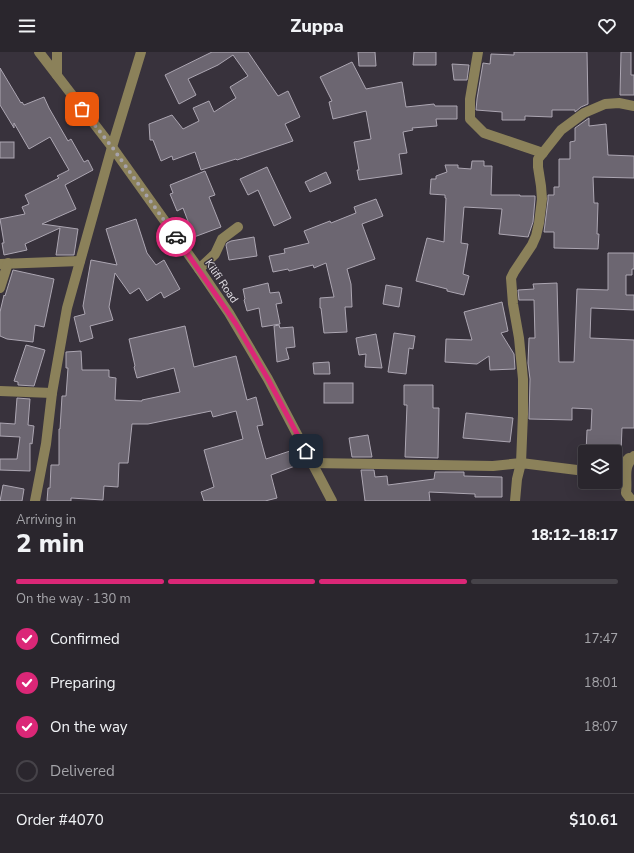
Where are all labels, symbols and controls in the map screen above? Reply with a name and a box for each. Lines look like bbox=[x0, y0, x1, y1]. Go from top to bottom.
text: Zuppa bbox=[290, 14, 344, 38]
icon: menu bbox=[16, 15, 38, 37]
icon: heart bbox=[596, 15, 618, 37]
pin bbox=[65, 92, 99, 126]
icon: bag bbox=[71, 98, 93, 120]
courier bbox=[156, 217, 196, 257]
icon: car bbox=[165, 226, 187, 248]
street label: Kilifi Road bbox=[201, 256, 242, 306]
pin bbox=[289, 434, 323, 468]
icon: home bbox=[295, 440, 317, 462]
map controls bbox=[578, 445, 622, 489]
button: layers bbox=[578, 445, 622, 489]
text: Arriving in bbox=[16, 511, 76, 529]
text: 18:12–18:17 bbox=[531, 525, 618, 545]
text: 2 min bbox=[16, 526, 84, 561]
text: On the way · 130 m bbox=[16, 590, 131, 608]
icon: check bbox=[16, 628, 38, 650]
text: Confirmed bbox=[50, 629, 120, 649]
text: 17:47 bbox=[584, 630, 618, 648]
icon: check bbox=[16, 672, 38, 694]
text: Preparing bbox=[50, 673, 115, 693]
text: 18:01 bbox=[584, 674, 618, 692]
icon: check bbox=[16, 716, 38, 738]
text: On the way bbox=[50, 717, 128, 737]
text: 18:07 bbox=[584, 718, 618, 736]
text: Delivered bbox=[50, 761, 115, 781]
text: Order #4070 bbox=[16, 810, 104, 830]
text: $10.61 bbox=[569, 810, 618, 830]

